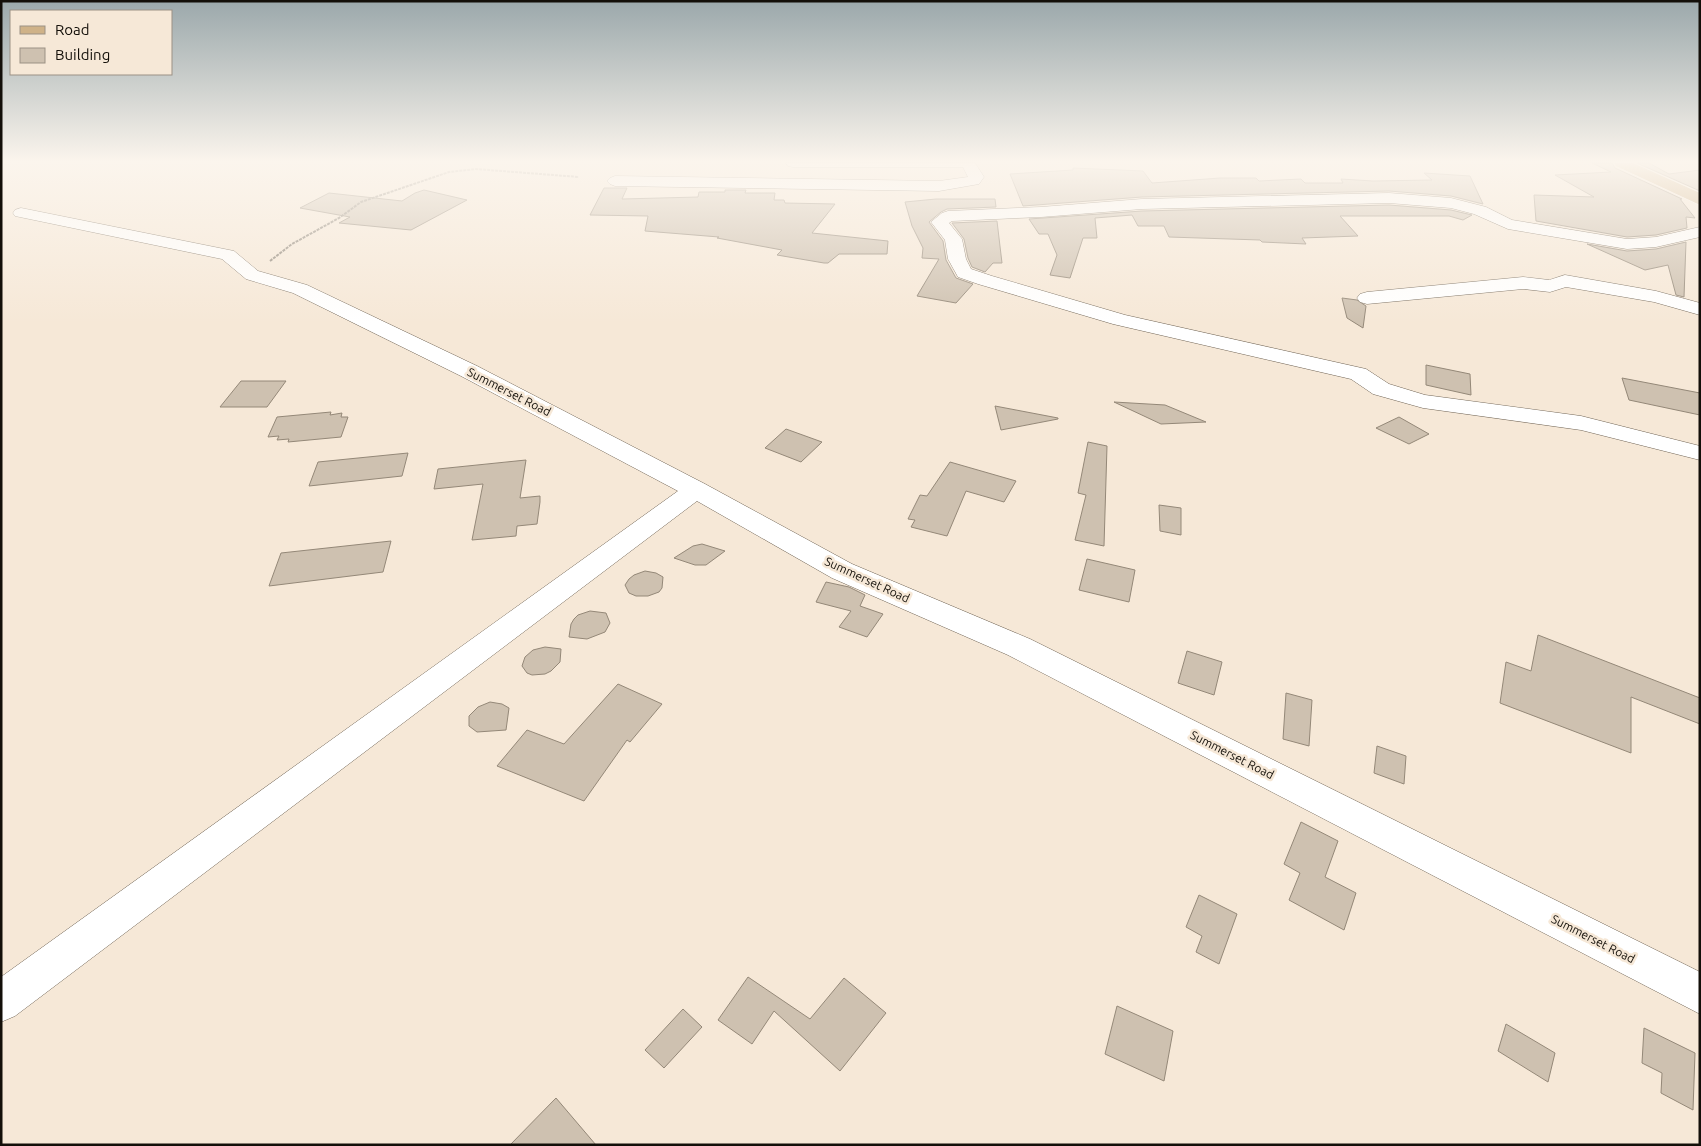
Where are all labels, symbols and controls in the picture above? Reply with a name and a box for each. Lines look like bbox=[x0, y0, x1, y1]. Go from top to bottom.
legend bbox=[10, 10, 172, 75]
text: Road bbox=[55, 21, 90, 38]
text: Building bbox=[55, 46, 110, 63]
street label: Summerset Road bbox=[465, 365, 553, 418]
street label: Summerset Road bbox=[823, 554, 912, 605]
street label: Summerset Road bbox=[1188, 728, 1276, 781]
street label: Summerset Road bbox=[1549, 912, 1637, 965]

